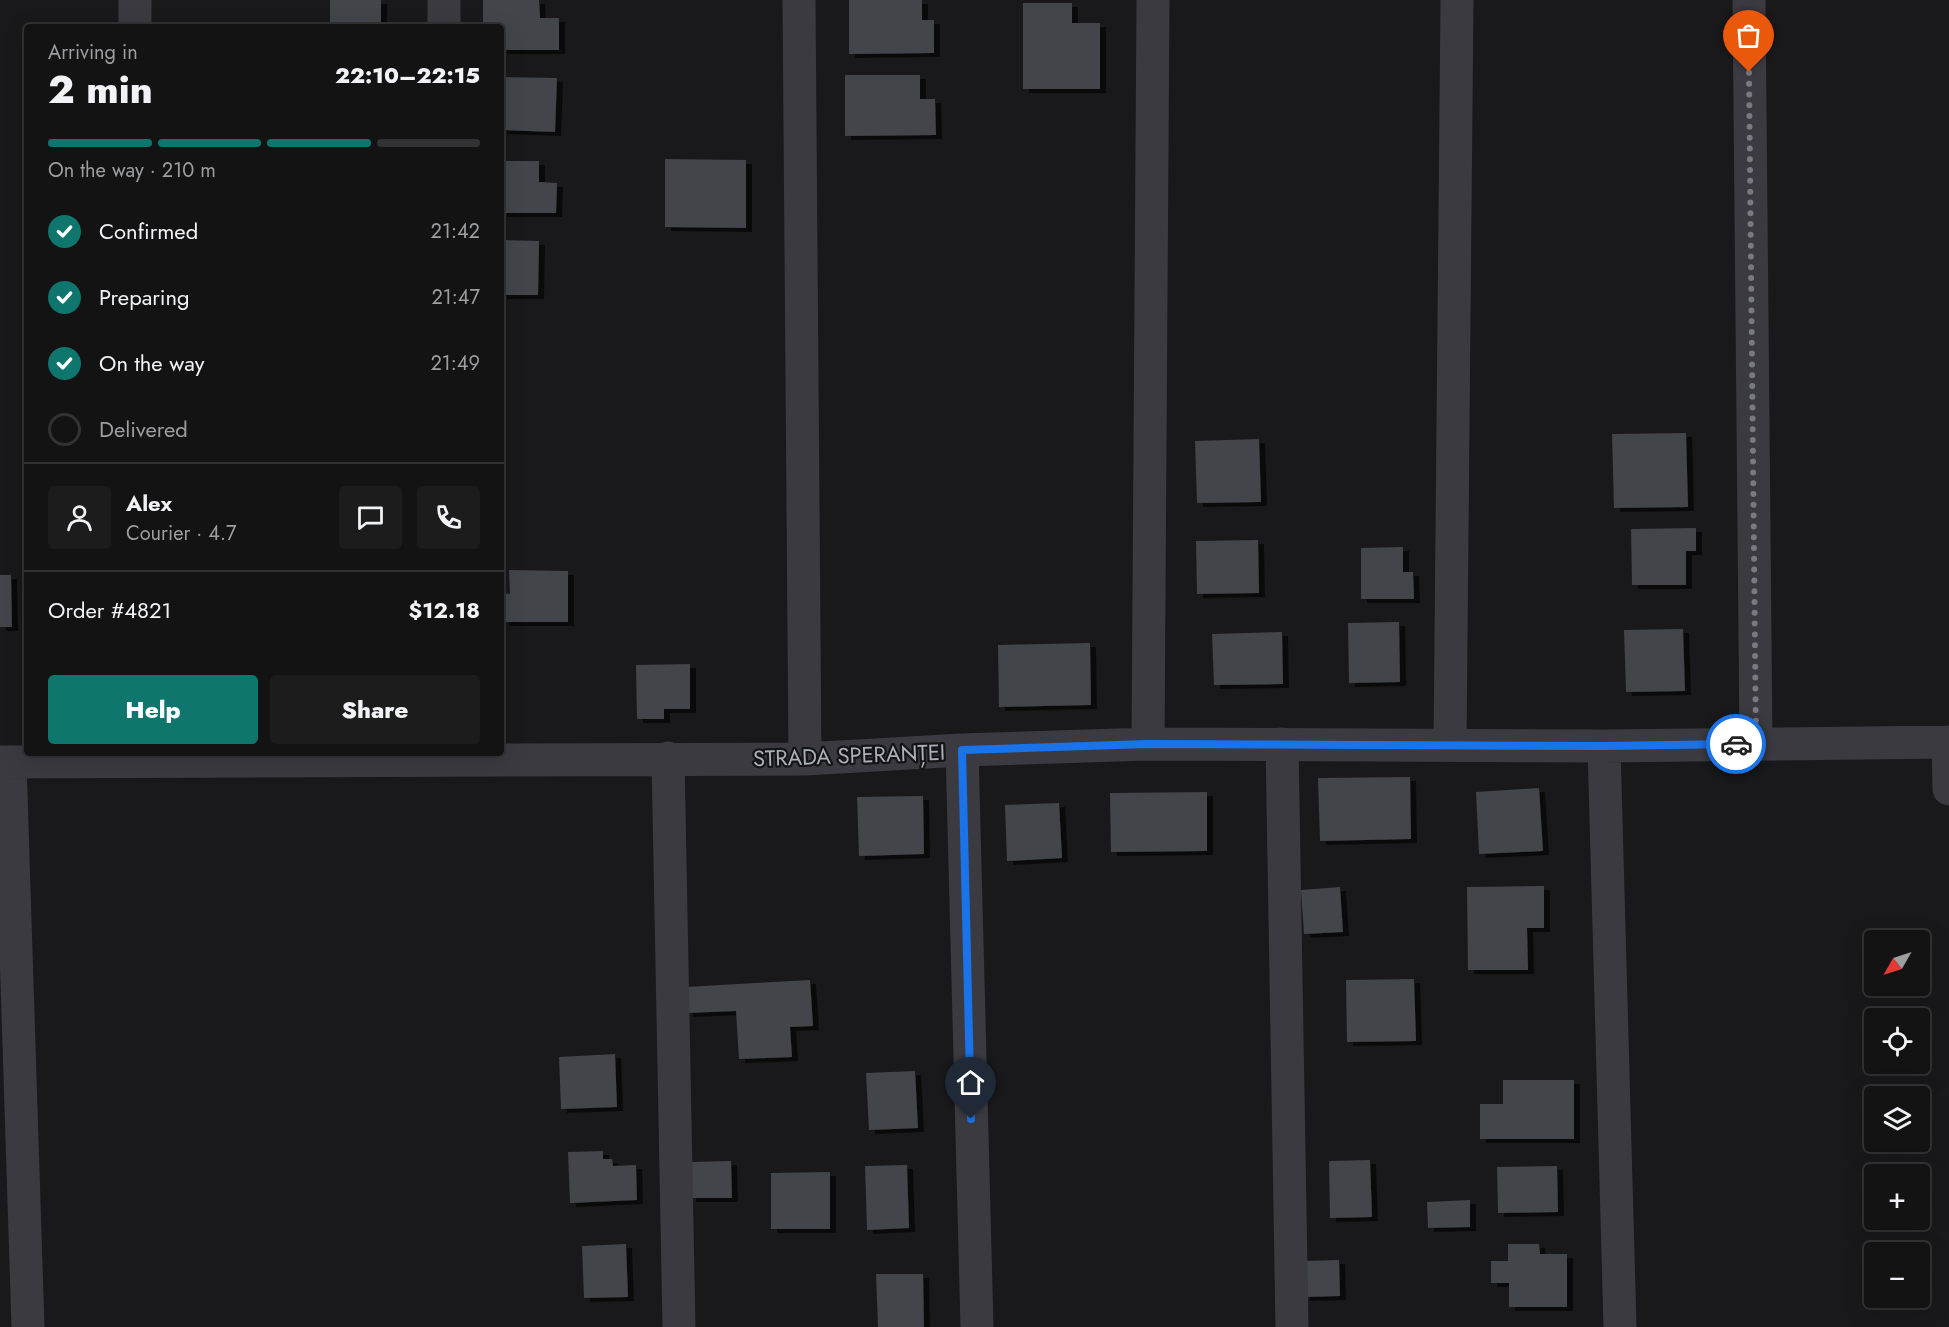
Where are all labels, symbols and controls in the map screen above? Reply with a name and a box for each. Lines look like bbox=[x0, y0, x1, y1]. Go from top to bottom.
pin bbox=[1723, 10, 1774, 72]
icon: bag bbox=[1732, 19, 1765, 52]
text: Arriving in bbox=[48, 38, 138, 67]
text: 22:10–22:15 bbox=[335, 59, 480, 91]
text: 2 min bbox=[48, 61, 153, 118]
text: On the way · 210 m bbox=[48, 156, 216, 185]
icon: check bbox=[48, 215, 81, 248]
text: Confirmed bbox=[99, 215, 198, 247]
text: 21:42 bbox=[431, 217, 480, 246]
icon: check bbox=[48, 281, 81, 314]
text: Preparing bbox=[99, 281, 190, 313]
text: 21:47 bbox=[431, 283, 480, 312]
icon: check bbox=[48, 347, 81, 380]
text: On the way bbox=[99, 347, 204, 379]
text: 21:49 bbox=[430, 349, 480, 378]
text: Delivered bbox=[99, 413, 188, 445]
button: person bbox=[48, 486, 111, 549]
button: chat bbox=[339, 486, 402, 549]
button: phone bbox=[417, 486, 480, 549]
text: Alex bbox=[126, 487, 172, 519]
text: Courier · 4.7 bbox=[126, 519, 237, 548]
text: Order #4821 bbox=[48, 594, 172, 626]
text: $12.18 bbox=[409, 594, 480, 626]
button: Help bbox=[48, 675, 258, 744]
button: Share bbox=[270, 675, 480, 744]
courier bbox=[1706, 714, 1766, 774]
icon: car bbox=[1720, 728, 1753, 761]
street label: STRADA SPERANȚEI bbox=[752, 736, 946, 774]
north arrow bbox=[1864, 930, 1930, 996]
map controls bbox=[1864, 930, 1930, 1308]
button: locate bbox=[1864, 1008, 1930, 1074]
pin bbox=[945, 1057, 996, 1119]
icon: home bbox=[954, 1066, 987, 1099]
button: layers bbox=[1864, 1086, 1930, 1152]
button: + bbox=[1864, 1164, 1930, 1230]
button: − bbox=[1864, 1242, 1930, 1308]

